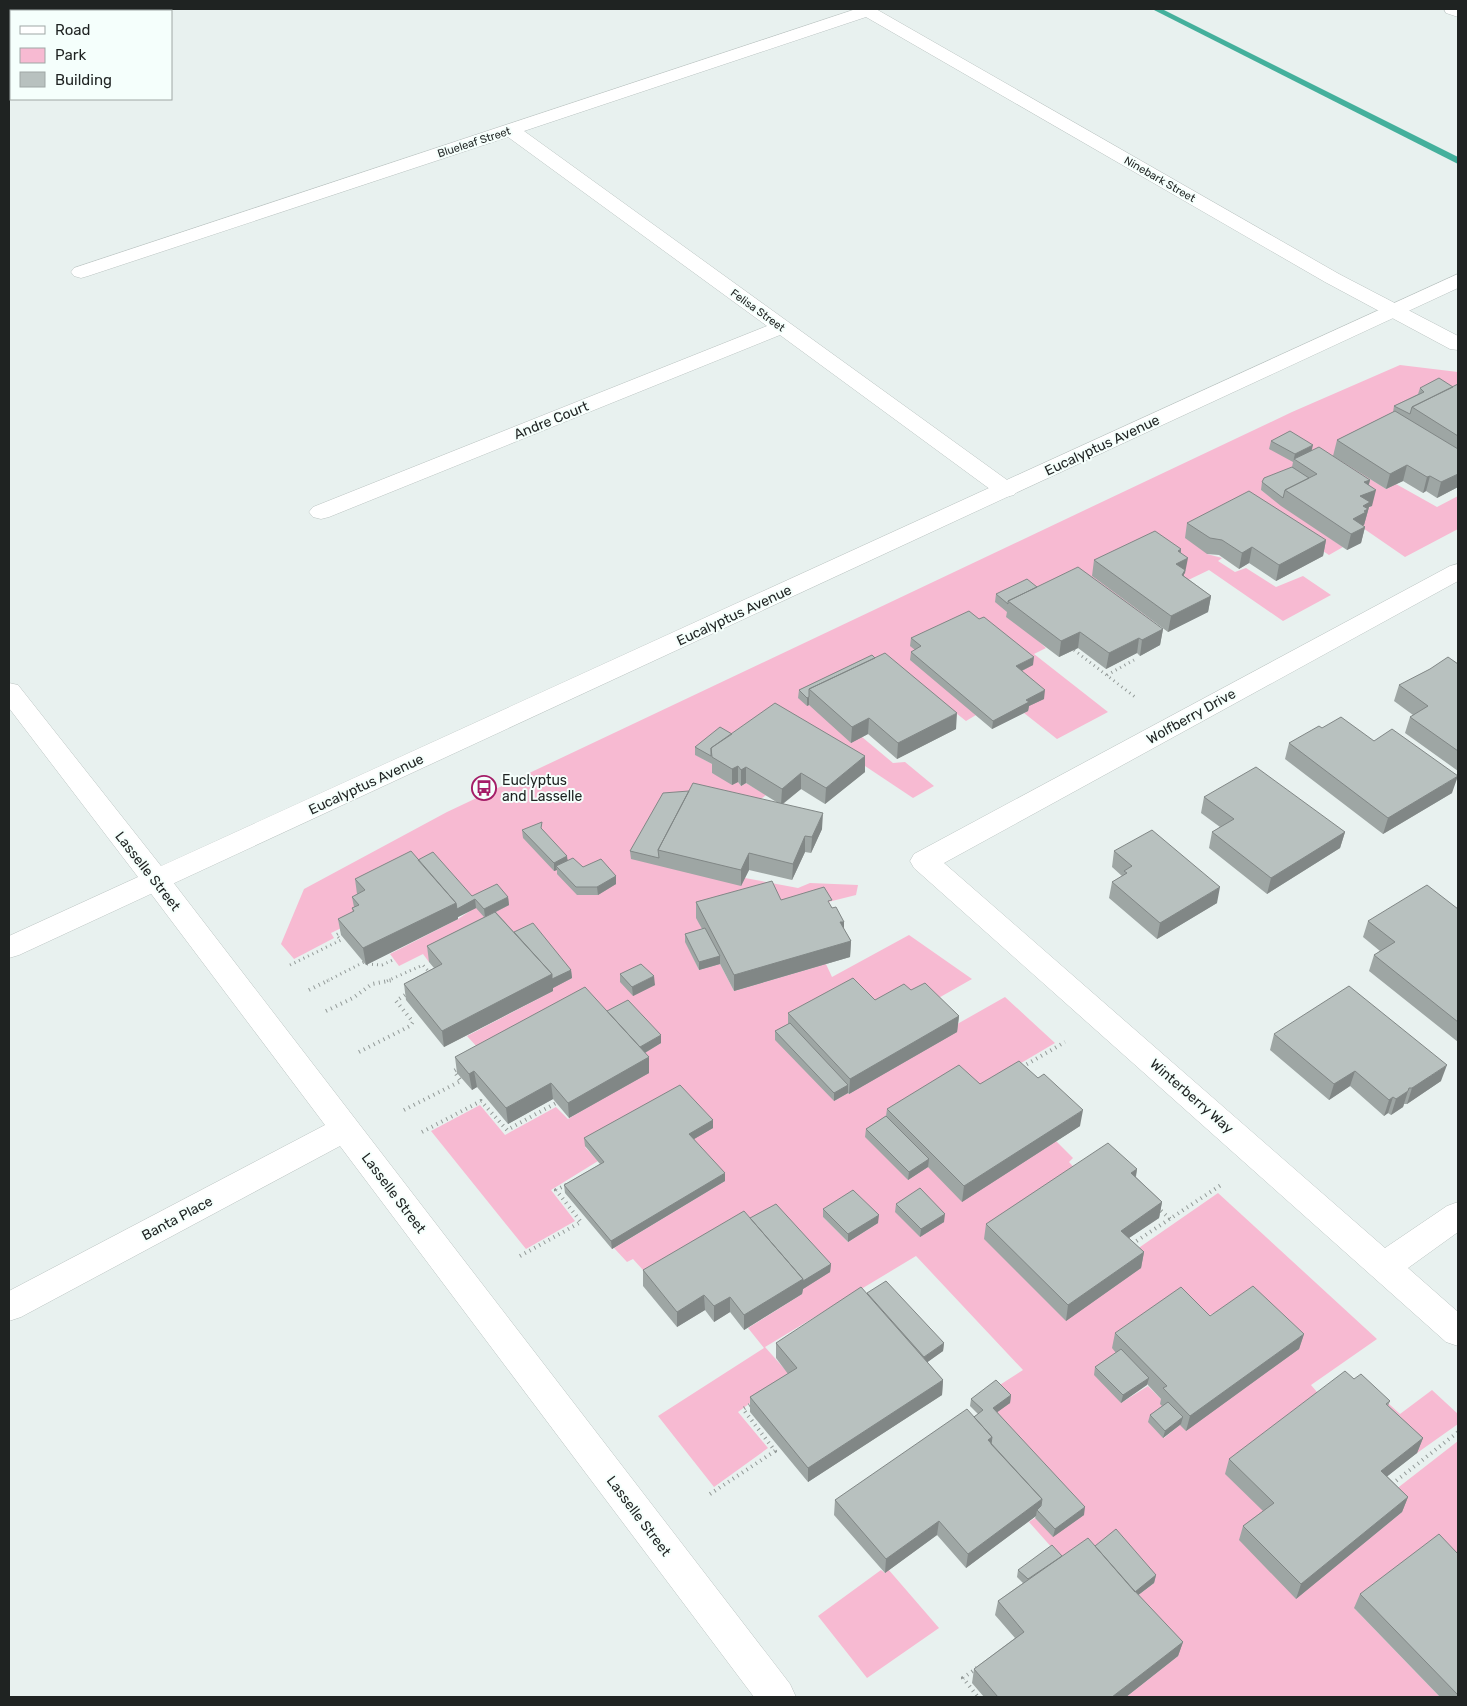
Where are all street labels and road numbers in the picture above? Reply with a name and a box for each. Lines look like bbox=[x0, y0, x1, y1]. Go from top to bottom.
street label: Blueleaf Street bbox=[436, 124, 513, 160]
street label: Ninebark Street bbox=[1122, 154, 1198, 205]
street label: Felisa Street bbox=[728, 286, 788, 335]
street label: Andre Court bbox=[511, 398, 592, 443]
street label: Eucalyptus Avenue bbox=[1042, 411, 1163, 480]
street label: Eucalyptus Avenue bbox=[674, 581, 795, 650]
street label: Wolfberry Drive bbox=[1144, 685, 1239, 748]
street label: Eucalyptus Avenue bbox=[306, 750, 427, 819]
street label: Lasselle Street bbox=[111, 828, 184, 915]
street label: Winterberry Way bbox=[1146, 1055, 1237, 1137]
street label: Lasselle Street bbox=[358, 1150, 430, 1237]
street label: Banta Place bbox=[139, 1193, 216, 1244]
street label: Lasselle Street bbox=[603, 1473, 675, 1560]

